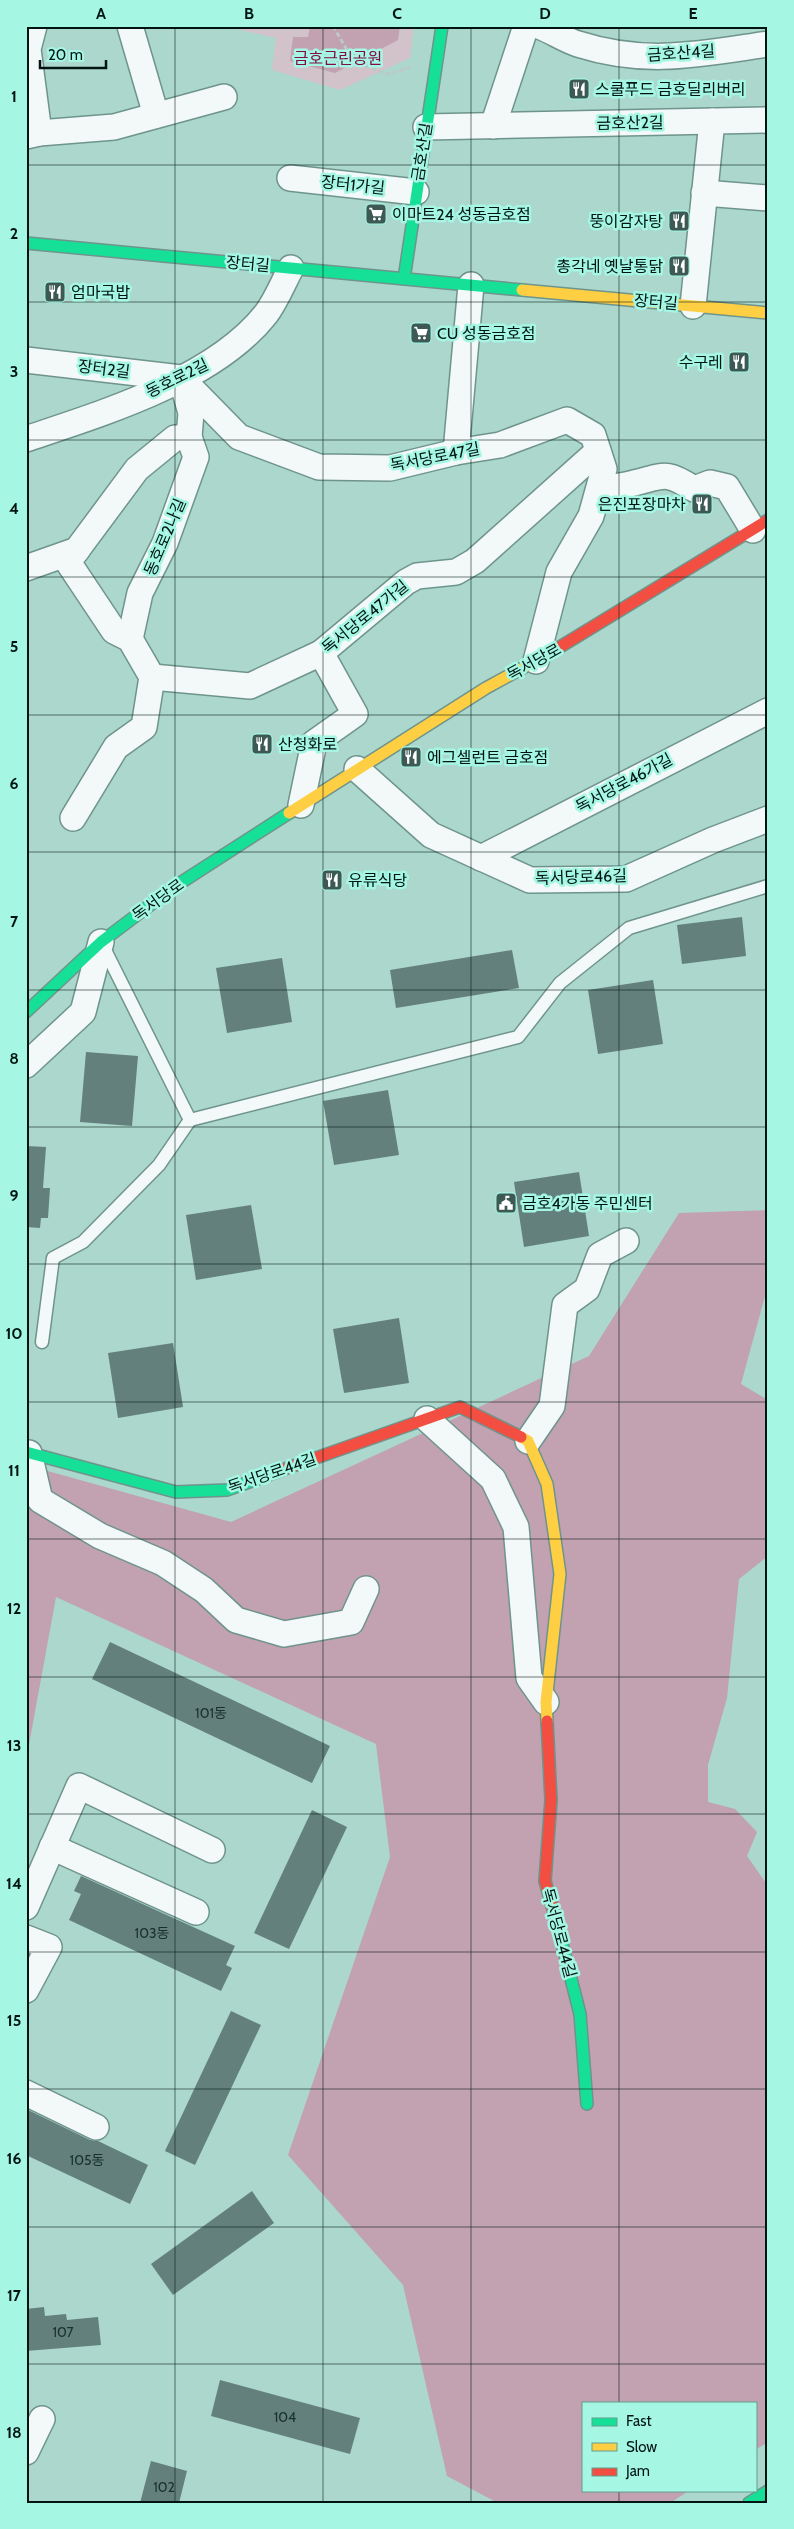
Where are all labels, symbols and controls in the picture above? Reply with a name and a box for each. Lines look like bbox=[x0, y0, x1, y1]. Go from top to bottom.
text: A bbox=[96, 4, 106, 23]
text: B bbox=[244, 4, 254, 23]
text: C bbox=[392, 4, 402, 23]
text: D bbox=[539, 4, 551, 23]
text: E bbox=[688, 4, 698, 23]
scale bar bbox=[40, 38, 106, 70]
street label: 금호산4길 bbox=[646, 41, 716, 65]
text: 20 m bbox=[48, 46, 83, 64]
park label: 금호근린공원 bbox=[294, 49, 382, 68]
restaurant icon: 스쿨푸드 금호딜리버리 bbox=[567, 77, 591, 101]
place label: 스쿨푸드 금호딜리버리 bbox=[595, 80, 746, 99]
text: 1 bbox=[11, 87, 17, 106]
street label: 금호산2길 bbox=[596, 113, 664, 133]
street label: 금호산길 bbox=[408, 121, 436, 183]
street label: 장터1가길 bbox=[320, 172, 386, 198]
supermarket icon: 이마트24 성동금호점 bbox=[364, 202, 388, 226]
place label: 이마트24 성동금호점 bbox=[392, 205, 531, 224]
restaurant icon: 뚱이감자탕 bbox=[667, 209, 691, 233]
place label: 뚱이감자탕 bbox=[589, 212, 663, 231]
text: 2 bbox=[10, 224, 18, 243]
street label: 장터길 bbox=[225, 253, 271, 275]
restaurant icon: 총각네 옛날통닭 bbox=[667, 254, 691, 278]
place label: 총각네 옛날통닭 bbox=[556, 257, 663, 276]
restaurant icon: 엄마국밥 bbox=[43, 280, 67, 304]
place label: 엄마국밥 bbox=[71, 283, 130, 302]
street label: 장터길 bbox=[633, 291, 679, 313]
supermarket icon: CU 성동금호점 bbox=[409, 321, 433, 345]
place label: CU 성동금호점 bbox=[437, 324, 536, 343]
restaurant icon: 수구레 bbox=[727, 350, 751, 374]
place label: 수구레 bbox=[679, 353, 723, 372]
street label: 동호로2길 bbox=[143, 355, 211, 401]
street label: 장터2길 bbox=[77, 356, 131, 382]
text: 3 bbox=[10, 362, 18, 381]
street label: 독서당로47길 bbox=[389, 439, 481, 475]
restaurant icon: 은진포장마차 bbox=[690, 492, 714, 516]
place label: 은진포장마차 bbox=[598, 495, 686, 514]
street label: 동호로2나길 bbox=[140, 496, 190, 578]
text: 4 bbox=[9, 499, 19, 518]
street label: 독서당로47가길 bbox=[318, 576, 412, 658]
text: 5 bbox=[10, 637, 18, 656]
street label: 독서당로 bbox=[504, 639, 565, 685]
restaurant icon: 산청화로 bbox=[250, 732, 274, 756]
place label: 산청화로 bbox=[278, 735, 337, 754]
restaurant icon: 에그셀런트 금호점 bbox=[399, 745, 423, 769]
place label: 에그셀런트 금호점 bbox=[427, 748, 548, 767]
street label: 독서당로46가길 bbox=[572, 750, 676, 816]
text: 6 bbox=[10, 774, 19, 793]
street label: 독서당로46길 bbox=[535, 866, 627, 888]
restaurant icon: 유류식당 bbox=[320, 868, 344, 892]
place label: 유류식당 bbox=[348, 871, 407, 890]
street label: 독서당로 bbox=[129, 875, 188, 925]
text: 7 bbox=[10, 912, 19, 931]
text: 8 bbox=[9, 1049, 19, 1068]
text: 9 bbox=[10, 1186, 19, 1205]
public building icon: 금호4가동 주민센터 bbox=[494, 1191, 518, 1215]
place label: 금호4가동 주민센터 bbox=[522, 1194, 653, 1213]
text: 10 bbox=[5, 1324, 23, 1343]
street label: 독서당로44길 bbox=[225, 1449, 319, 1497]
text: 11 bbox=[8, 1461, 20, 1480]
text: 12 bbox=[7, 1599, 21, 1618]
house number: 101동 bbox=[195, 1704, 227, 1722]
text: 13 bbox=[7, 1736, 21, 1755]
text: 14 bbox=[6, 1874, 22, 1893]
street label: 독서당로44길 bbox=[538, 1886, 580, 1980]
house number: 103동 bbox=[135, 1924, 170, 1942]
text: 15 bbox=[7, 2011, 21, 2030]
text: 16 bbox=[7, 2149, 21, 2168]
house number: 105동 bbox=[70, 2151, 105, 2169]
text: 17 bbox=[7, 2286, 22, 2305]
house number: 107 bbox=[52, 2323, 74, 2341]
legend bbox=[582, 2402, 756, 2492]
house number: 104 bbox=[274, 2408, 296, 2426]
text: Fast bbox=[626, 2412, 651, 2430]
text: 18 bbox=[6, 2423, 22, 2442]
text: Slow bbox=[626, 2438, 657, 2456]
text: Jam bbox=[625, 2462, 650, 2480]
house number: 102 bbox=[153, 2478, 175, 2496]

